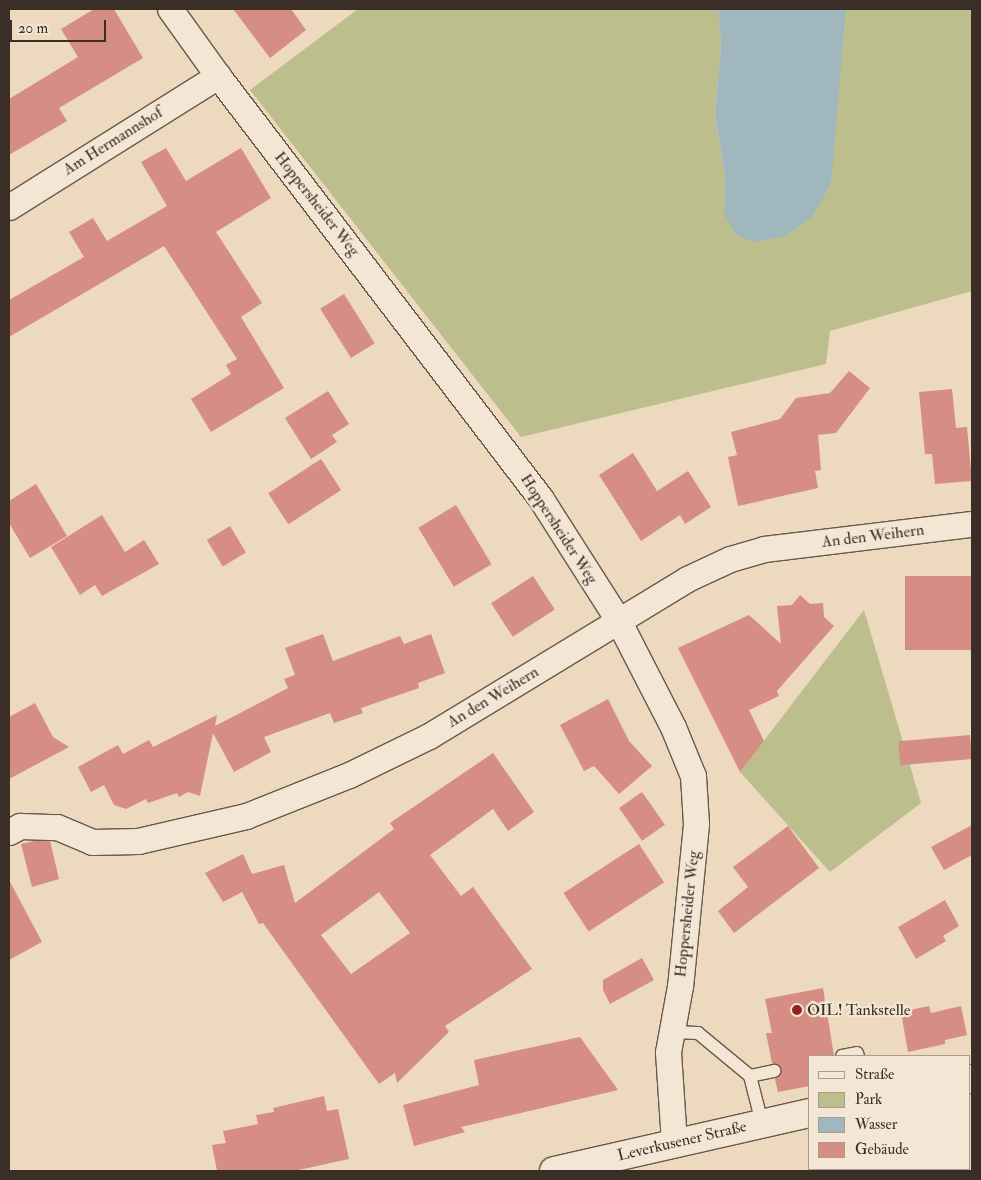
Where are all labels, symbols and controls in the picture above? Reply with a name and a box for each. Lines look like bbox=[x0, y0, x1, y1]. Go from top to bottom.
scale bar bbox=[12, 10, 109, 42]
text: 20 m bbox=[18, 19, 48, 38]
street label: Am Hermannshof bbox=[60, 103, 166, 179]
street label: Hoppersheider Weg bbox=[270, 148, 364, 260]
street label: Hoppersheider Weg bbox=[516, 470, 602, 588]
street label: An den Weihern bbox=[821, 520, 925, 552]
street label: An den Weihern bbox=[444, 662, 542, 732]
street label: Hoppersheider Weg bbox=[671, 850, 703, 978]
place label: OIL! Tankstelle bbox=[807, 1000, 910, 1020]
marker: OIL! Tankstelle bbox=[791, 1004, 803, 1016]
legend bbox=[808, 1055, 971, 1170]
text: Straße bbox=[855, 1065, 894, 1084]
text: Park bbox=[855, 1090, 882, 1109]
text: Wasser bbox=[855, 1115, 897, 1134]
street label: Leverkusener Straße bbox=[616, 1117, 748, 1165]
text: Gebäude bbox=[855, 1140, 909, 1159]

